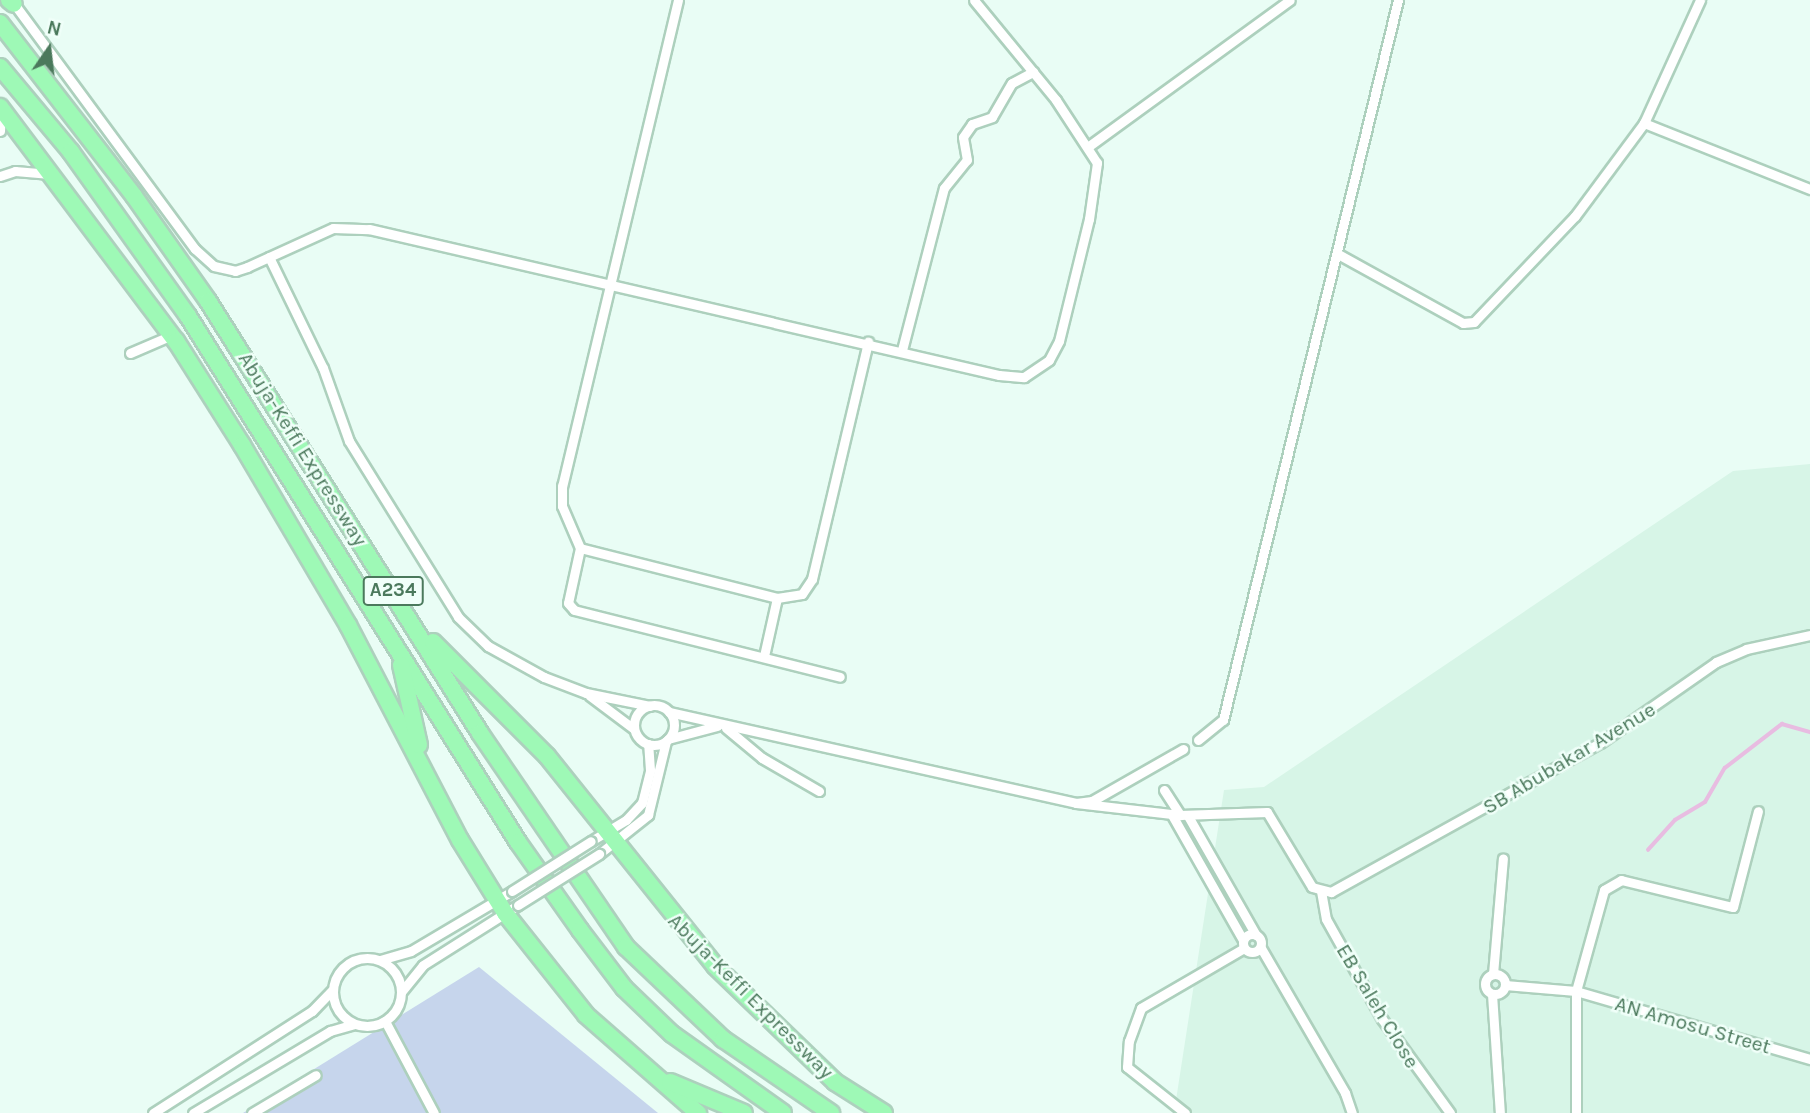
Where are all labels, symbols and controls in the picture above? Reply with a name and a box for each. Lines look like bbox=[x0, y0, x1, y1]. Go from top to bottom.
north arrow bbox=[14, 14, 84, 84]
text: N bbox=[45, 16, 63, 41]
street label: Abuja-Keffi Expressway bbox=[233, 347, 373, 551]
road number: A234 bbox=[362, 576, 424, 606]
street label: SB Abubakar Avenue bbox=[1478, 696, 1660, 820]
street label: Abuja-Keffi Expressway bbox=[663, 908, 839, 1084]
street label: EB Saleh Close bbox=[1331, 939, 1425, 1073]
street label: AN Amosu Street bbox=[1612, 991, 1774, 1059]

